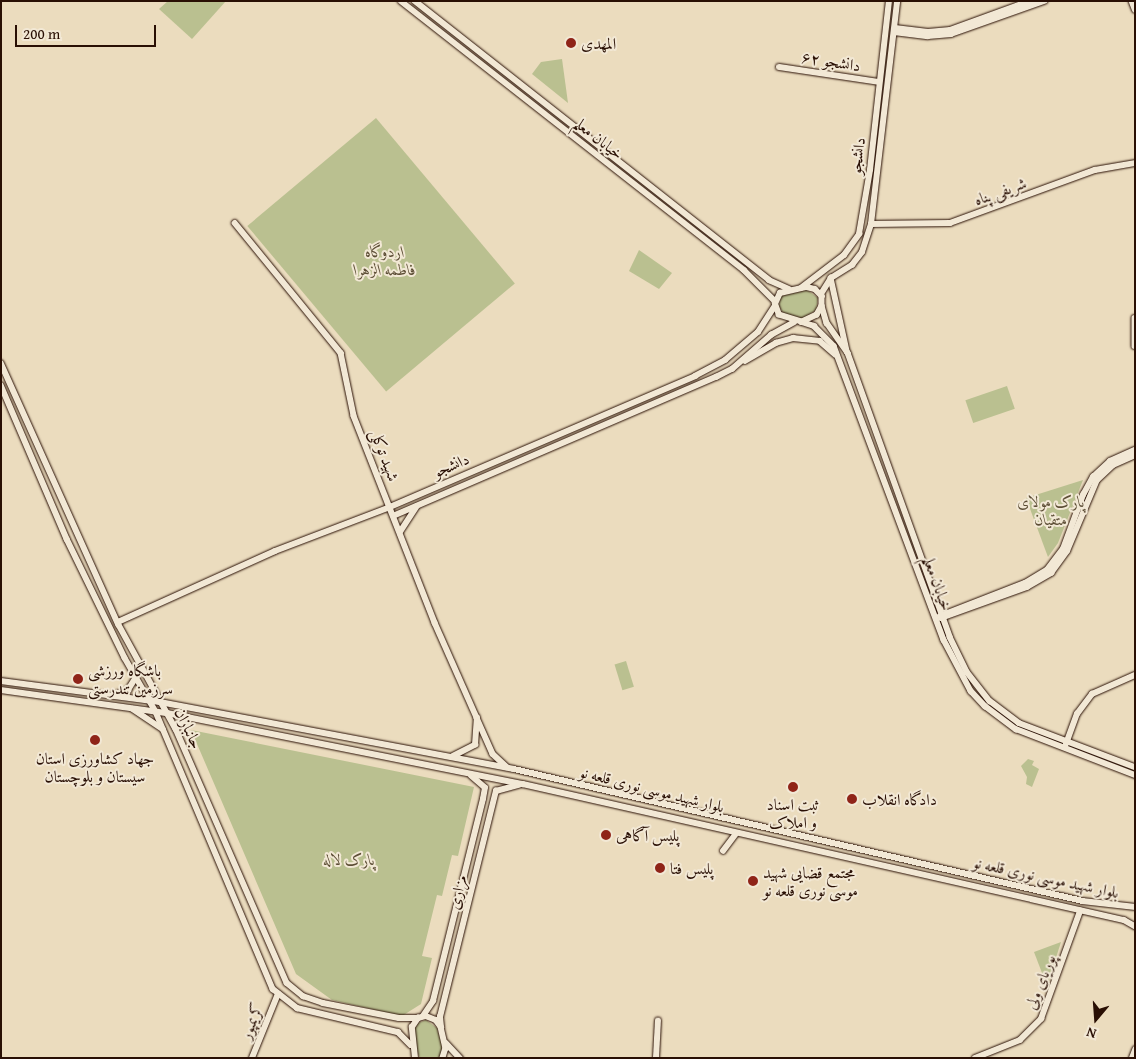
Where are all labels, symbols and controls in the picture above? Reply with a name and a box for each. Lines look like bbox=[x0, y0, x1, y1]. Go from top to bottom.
scale bar bbox=[18, 15, 159, 47]
text: 200 m bbox=[23, 23, 60, 44]
place label: المهدی bbox=[581, 33, 616, 53]
marker: المهدی bbox=[565, 37, 577, 49]
street label: دانشجو ۶۲ bbox=[800, 47, 862, 75]
street label: خیابان معلم bbox=[571, 113, 627, 163]
street label: دانشجو bbox=[845, 136, 869, 176]
street label: شریفی پناه bbox=[971, 173, 1029, 209]
park label: اردوگاه فاطمه الزهرا bbox=[354, 241, 416, 279]
street label: شهید توکلی bbox=[366, 426, 404, 484]
street label: دانشجو bbox=[430, 449, 472, 481]
park label: پارک مولای متقیان bbox=[1017, 491, 1085, 529]
street label: خیابان معلم bbox=[919, 553, 957, 613]
place label: باشگاه ورزشی سرزمین تندرستی bbox=[88, 660, 173, 698]
marker: باشگاه ورزشی سرزمین تندرستی bbox=[72, 673, 84, 685]
street label: جانبازان bbox=[171, 704, 207, 752]
marker: جهاد کشاورزی استان سیستان و بلوچستان bbox=[89, 734, 101, 746]
place label: جهاد کشاورزی استان سیستان و بلوچستان bbox=[36, 748, 154, 786]
street label: بلوار شهید موسی نوری قلعه نو bbox=[578, 762, 726, 816]
marker: ثبت اسناد و املاک bbox=[787, 781, 799, 793]
place label: دادگاه انقلاب bbox=[862, 789, 937, 809]
marker: دادگاه انقلاب bbox=[846, 793, 858, 805]
place label: ثبت اسناد و املاک bbox=[767, 794, 819, 832]
place label: پلیس آگاهی bbox=[616, 825, 679, 845]
marker: پلیس آگاهی bbox=[600, 829, 612, 841]
park label: پارک لاله bbox=[323, 849, 375, 869]
street label: بلوار شهید موسی نوری قلعه نو bbox=[971, 852, 1121, 902]
place label: پلیس فتا bbox=[670, 858, 713, 878]
marker: پلیس فتا bbox=[654, 862, 666, 874]
place label: مجتمع قضایی شهید موسی نوری قلعه نو bbox=[763, 862, 858, 900]
street label: مزاری bbox=[443, 873, 471, 911]
marker: مجتمع قضایی شهید موسی نوری قلعه نو bbox=[747, 875, 759, 887]
street label: پوریای ولی bbox=[1021, 952, 1059, 1012]
north arrow bbox=[1071, 994, 1121, 1044]
street label: کریمپور bbox=[235, 1000, 267, 1042]
text: N bbox=[1084, 1022, 1099, 1044]

